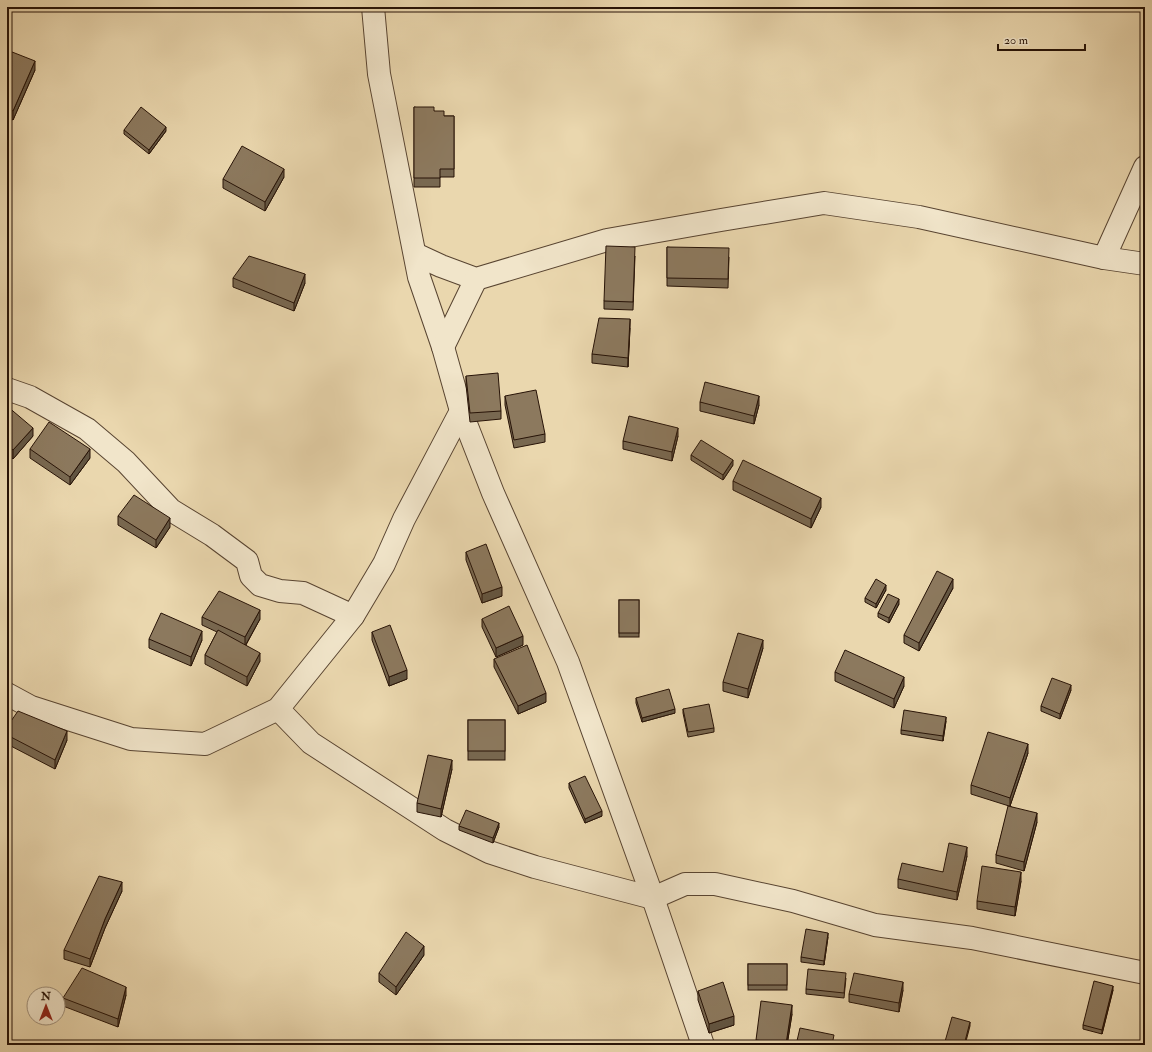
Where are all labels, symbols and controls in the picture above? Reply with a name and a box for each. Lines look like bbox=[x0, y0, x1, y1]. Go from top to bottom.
scale bar bbox=[998, 26, 1085, 52]
text: 20 m bbox=[1004, 33, 1029, 48]
north arrow bbox=[26, 986, 66, 1026]
text: N bbox=[40, 990, 52, 1003]

